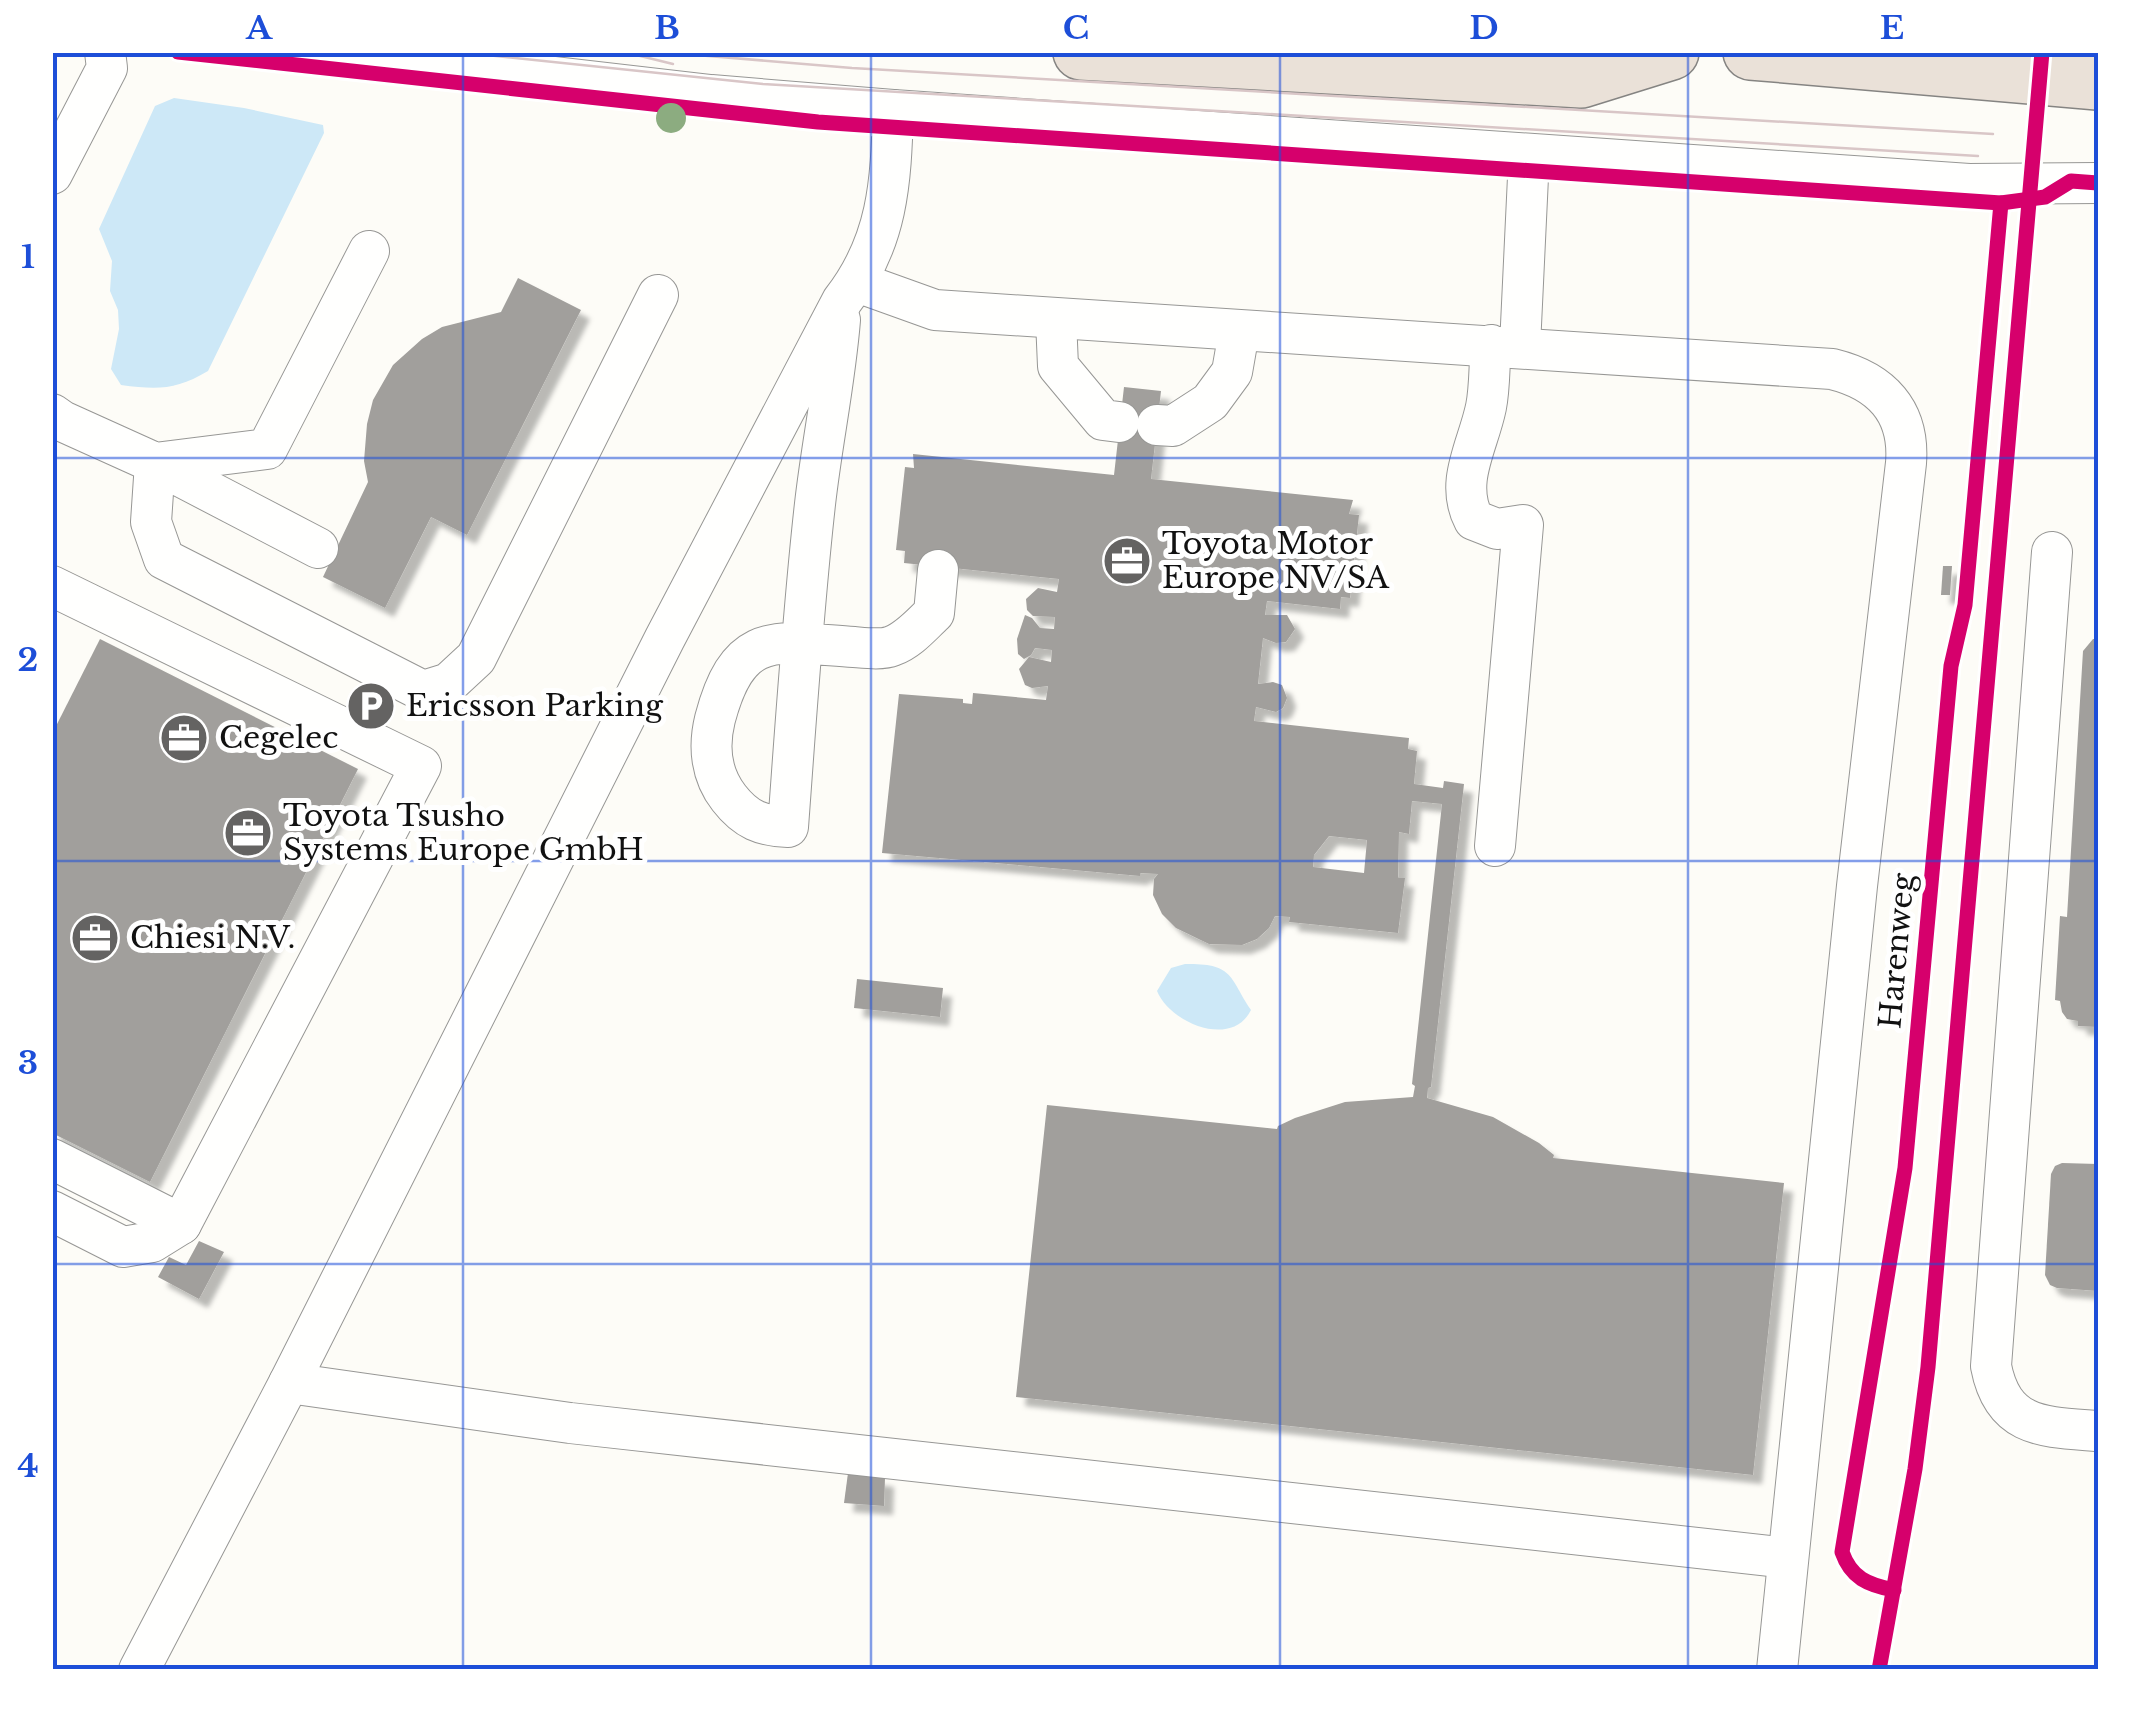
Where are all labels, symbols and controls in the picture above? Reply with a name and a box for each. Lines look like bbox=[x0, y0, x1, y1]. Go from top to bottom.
text: A bbox=[245, 8, 273, 48]
text: B bbox=[654, 8, 680, 48]
text: C bbox=[1063, 8, 1089, 48]
text: D bbox=[1469, 8, 1499, 48]
text: E bbox=[1880, 8, 1904, 48]
text: 1 bbox=[21, 237, 35, 277]
place label: Toyota Motor Europe NV/SA bbox=[1162, 525, 1390, 596]
office icon: Toyota Motor Europe NV/SA bbox=[1101, 535, 1153, 587]
text: 2 bbox=[18, 640, 38, 680]
parking icon: Ericsson Parking bbox=[345, 680, 397, 732]
place label: Ericsson Parking bbox=[406, 687, 664, 724]
office icon: Cegelec bbox=[158, 712, 210, 764]
place label: Cegelec bbox=[219, 719, 338, 756]
place label: Toyota Tsusho Systems Europe GmbH bbox=[283, 797, 644, 868]
office icon: Toyota Tsusho Systems Europe GmbH bbox=[222, 807, 274, 859]
street label: Harenweg bbox=[1871, 871, 1922, 1030]
office icon: Chiesi N.V. bbox=[69, 912, 121, 964]
place label: Chiesi N.V. bbox=[130, 919, 295, 956]
text: 3 bbox=[18, 1043, 38, 1083]
text: 4 bbox=[17, 1446, 39, 1486]

